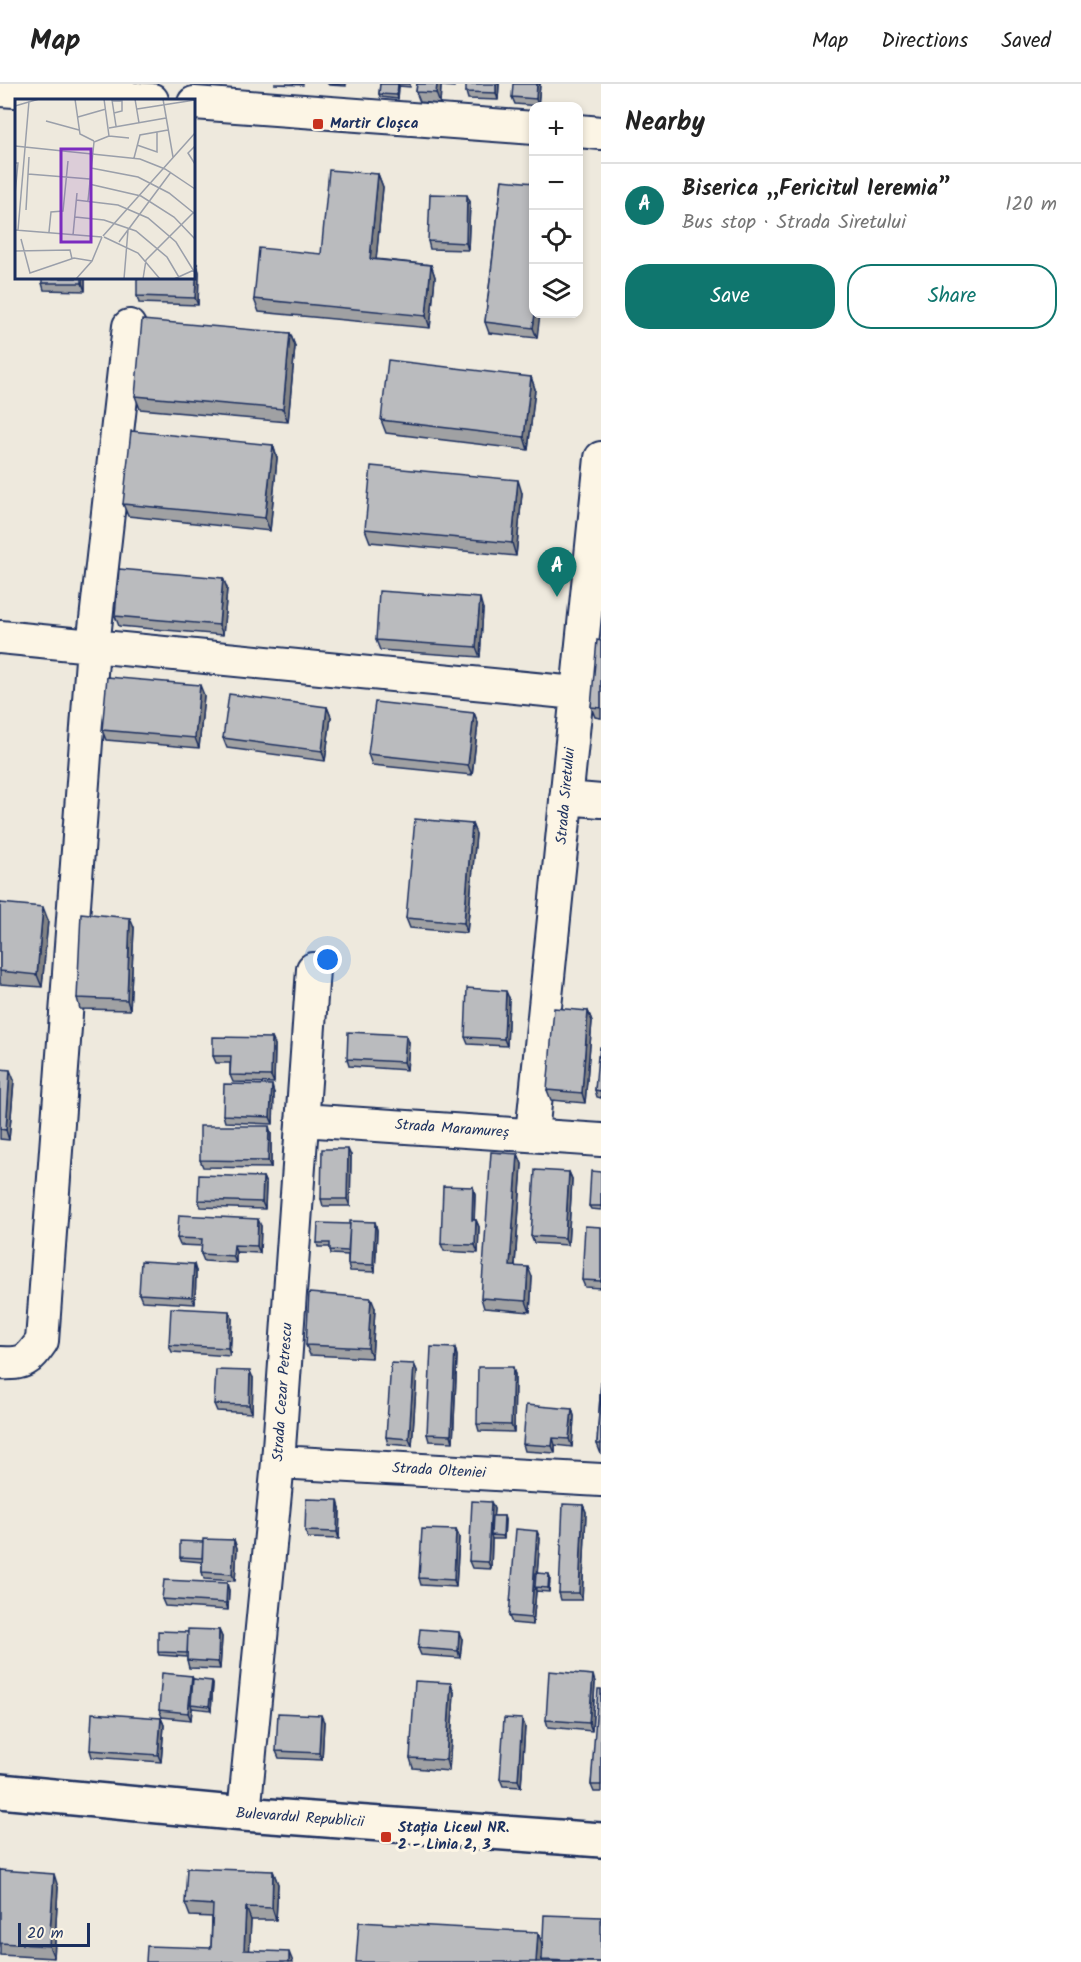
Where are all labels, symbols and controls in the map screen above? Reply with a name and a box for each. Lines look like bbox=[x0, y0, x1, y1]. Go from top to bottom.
text: Map bbox=[30, 19, 81, 64]
text: Map bbox=[812, 25, 848, 58]
text: Directions bbox=[881, 25, 968, 58]
text: Saved bbox=[1001, 25, 1051, 58]
inset map bbox=[15, 99, 195, 279]
map controls bbox=[529, 102, 583, 318]
button: + bbox=[529, 102, 583, 156]
text: Nearby bbox=[625, 102, 705, 144]
place label: Martir Cloșca bbox=[330, 112, 419, 136]
marker: Martir Cloșca bbox=[311, 117, 325, 131]
button: − bbox=[529, 156, 583, 210]
text: Biserica „Fericitul Ieremia” bbox=[682, 172, 951, 207]
text: A bbox=[638, 189, 651, 221]
text: 120 m bbox=[1005, 189, 1057, 221]
text: Bus stop · Strada Siretului bbox=[682, 207, 906, 239]
button: locate bbox=[529, 210, 583, 264]
button: layers bbox=[529, 264, 583, 318]
button: Save bbox=[625, 264, 835, 329]
button: Share bbox=[847, 264, 1057, 329]
pin: A bbox=[538, 548, 576, 597]
street label: Strada Siretului bbox=[550, 745, 582, 845]
your location bbox=[313, 945, 342, 974]
street label: Strada Maramureș bbox=[394, 1113, 511, 1145]
street label: Strada Cezar Petrescu bbox=[266, 1322, 300, 1462]
street label: Strada Olteniei bbox=[392, 1457, 488, 1486]
street label: Bulevardul Republicii bbox=[235, 1802, 366, 1835]
place label: Stația Liceul NR. 2 - Linia 2, 3 bbox=[398, 1816, 509, 1857]
marker: Stația Liceul NR. 2 - Linia 2, 3 bbox=[379, 1830, 393, 1844]
scale bar bbox=[18, 1920, 90, 1948]
text: 20 m bbox=[27, 1921, 63, 1946]

